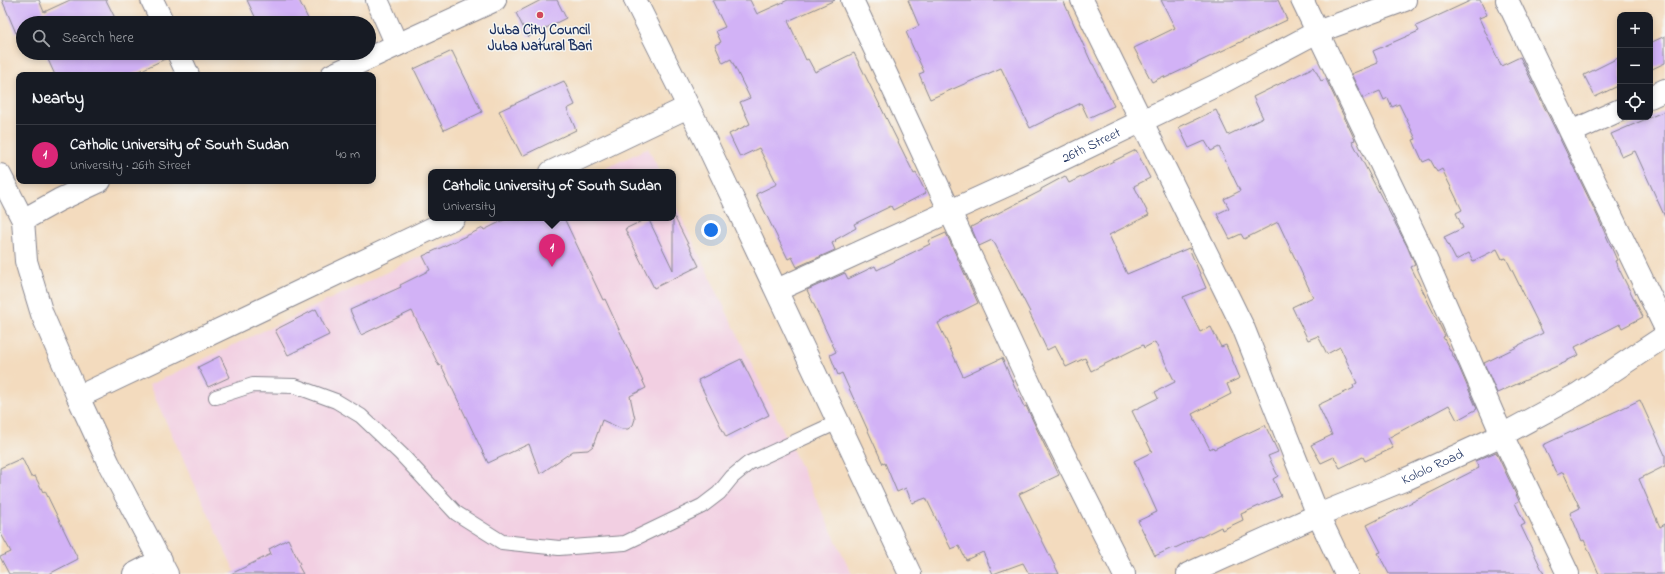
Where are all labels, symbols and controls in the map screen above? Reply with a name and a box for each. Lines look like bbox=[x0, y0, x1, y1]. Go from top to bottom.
marker: Juba City Council Juba Natural Bari bbox=[535, 10, 545, 20]
map controls bbox=[1617, 12, 1653, 120]
button: + bbox=[1617, 12, 1653, 48]
search box bbox=[16, 16, 376, 60]
place label: Juba City Council Juba Natural Bari bbox=[488, 20, 593, 57]
icon: search bbox=[30, 27, 52, 49]
text: Search here bbox=[62, 27, 134, 49]
button: − bbox=[1617, 48, 1653, 84]
button: locate bbox=[1617, 84, 1653, 120]
text: Nearby bbox=[32, 86, 84, 111]
street label: 26th Street bbox=[1058, 122, 1125, 169]
text: Catholic University of South Sudan bbox=[70, 134, 289, 156]
text: 1 bbox=[43, 145, 47, 164]
text: 40 m bbox=[336, 145, 360, 164]
text: University · 26th Street bbox=[70, 156, 191, 175]
popup bbox=[428, 169, 676, 221]
text: Catholic University of South Sudan bbox=[443, 175, 661, 197]
text: University bbox=[443, 197, 495, 216]
your location bbox=[701, 220, 721, 240]
pin: 1 bbox=[539, 234, 565, 267]
street label: Kololo Road bbox=[1398, 443, 1467, 490]

